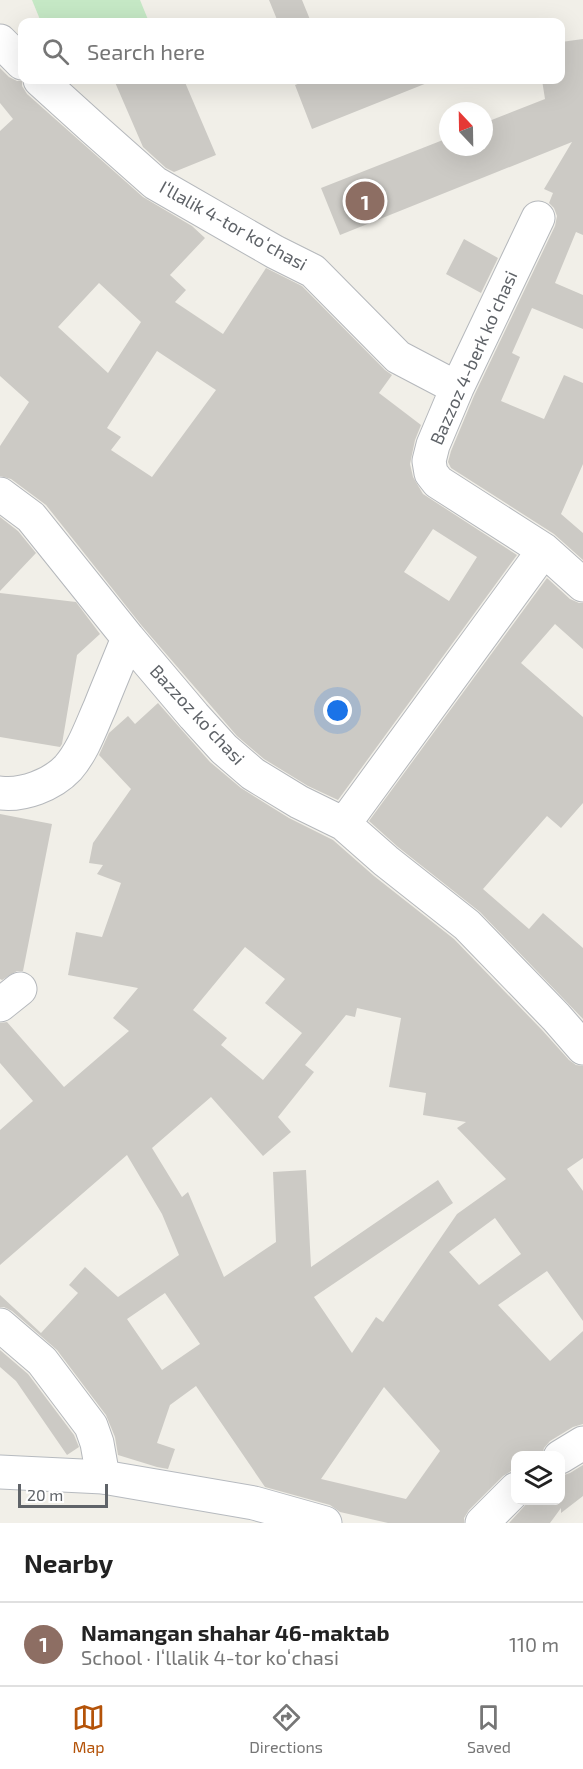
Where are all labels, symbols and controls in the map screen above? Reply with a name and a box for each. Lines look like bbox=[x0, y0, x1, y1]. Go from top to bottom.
search box bbox=[18, 18, 565, 84]
icon: search bbox=[39, 35, 72, 68]
text: Search here bbox=[87, 38, 205, 64]
north arrow bbox=[439, 102, 493, 156]
street label: Iʻllalik 4-tor koʻchasi bbox=[156, 175, 311, 275]
pin: 1 bbox=[346, 178, 385, 224]
street label: Bazzoz 4-berk koʻchasi bbox=[425, 267, 521, 448]
street label: Bazzoz koʻchasi bbox=[146, 660, 250, 769]
your location bbox=[323, 696, 352, 725]
map controls bbox=[511, 1451, 565, 1505]
button: layers bbox=[511, 1451, 565, 1505]
scale bar bbox=[18, 1481, 108, 1508]
text: 20 m bbox=[27, 1485, 63, 1504]
text: Nearby bbox=[24, 1547, 113, 1578]
text: Namangan shahar 46-maktab bbox=[81, 1619, 390, 1645]
text: 1 bbox=[39, 1632, 48, 1656]
text: 110 m bbox=[509, 1632, 559, 1656]
text: School · Iʻllalik 4-tor koʻchasi bbox=[81, 1645, 339, 1669]
tab: Map bbox=[72, 1701, 105, 1756]
tab: Directions bbox=[249, 1701, 323, 1756]
tab: Saved bbox=[467, 1701, 511, 1756]

